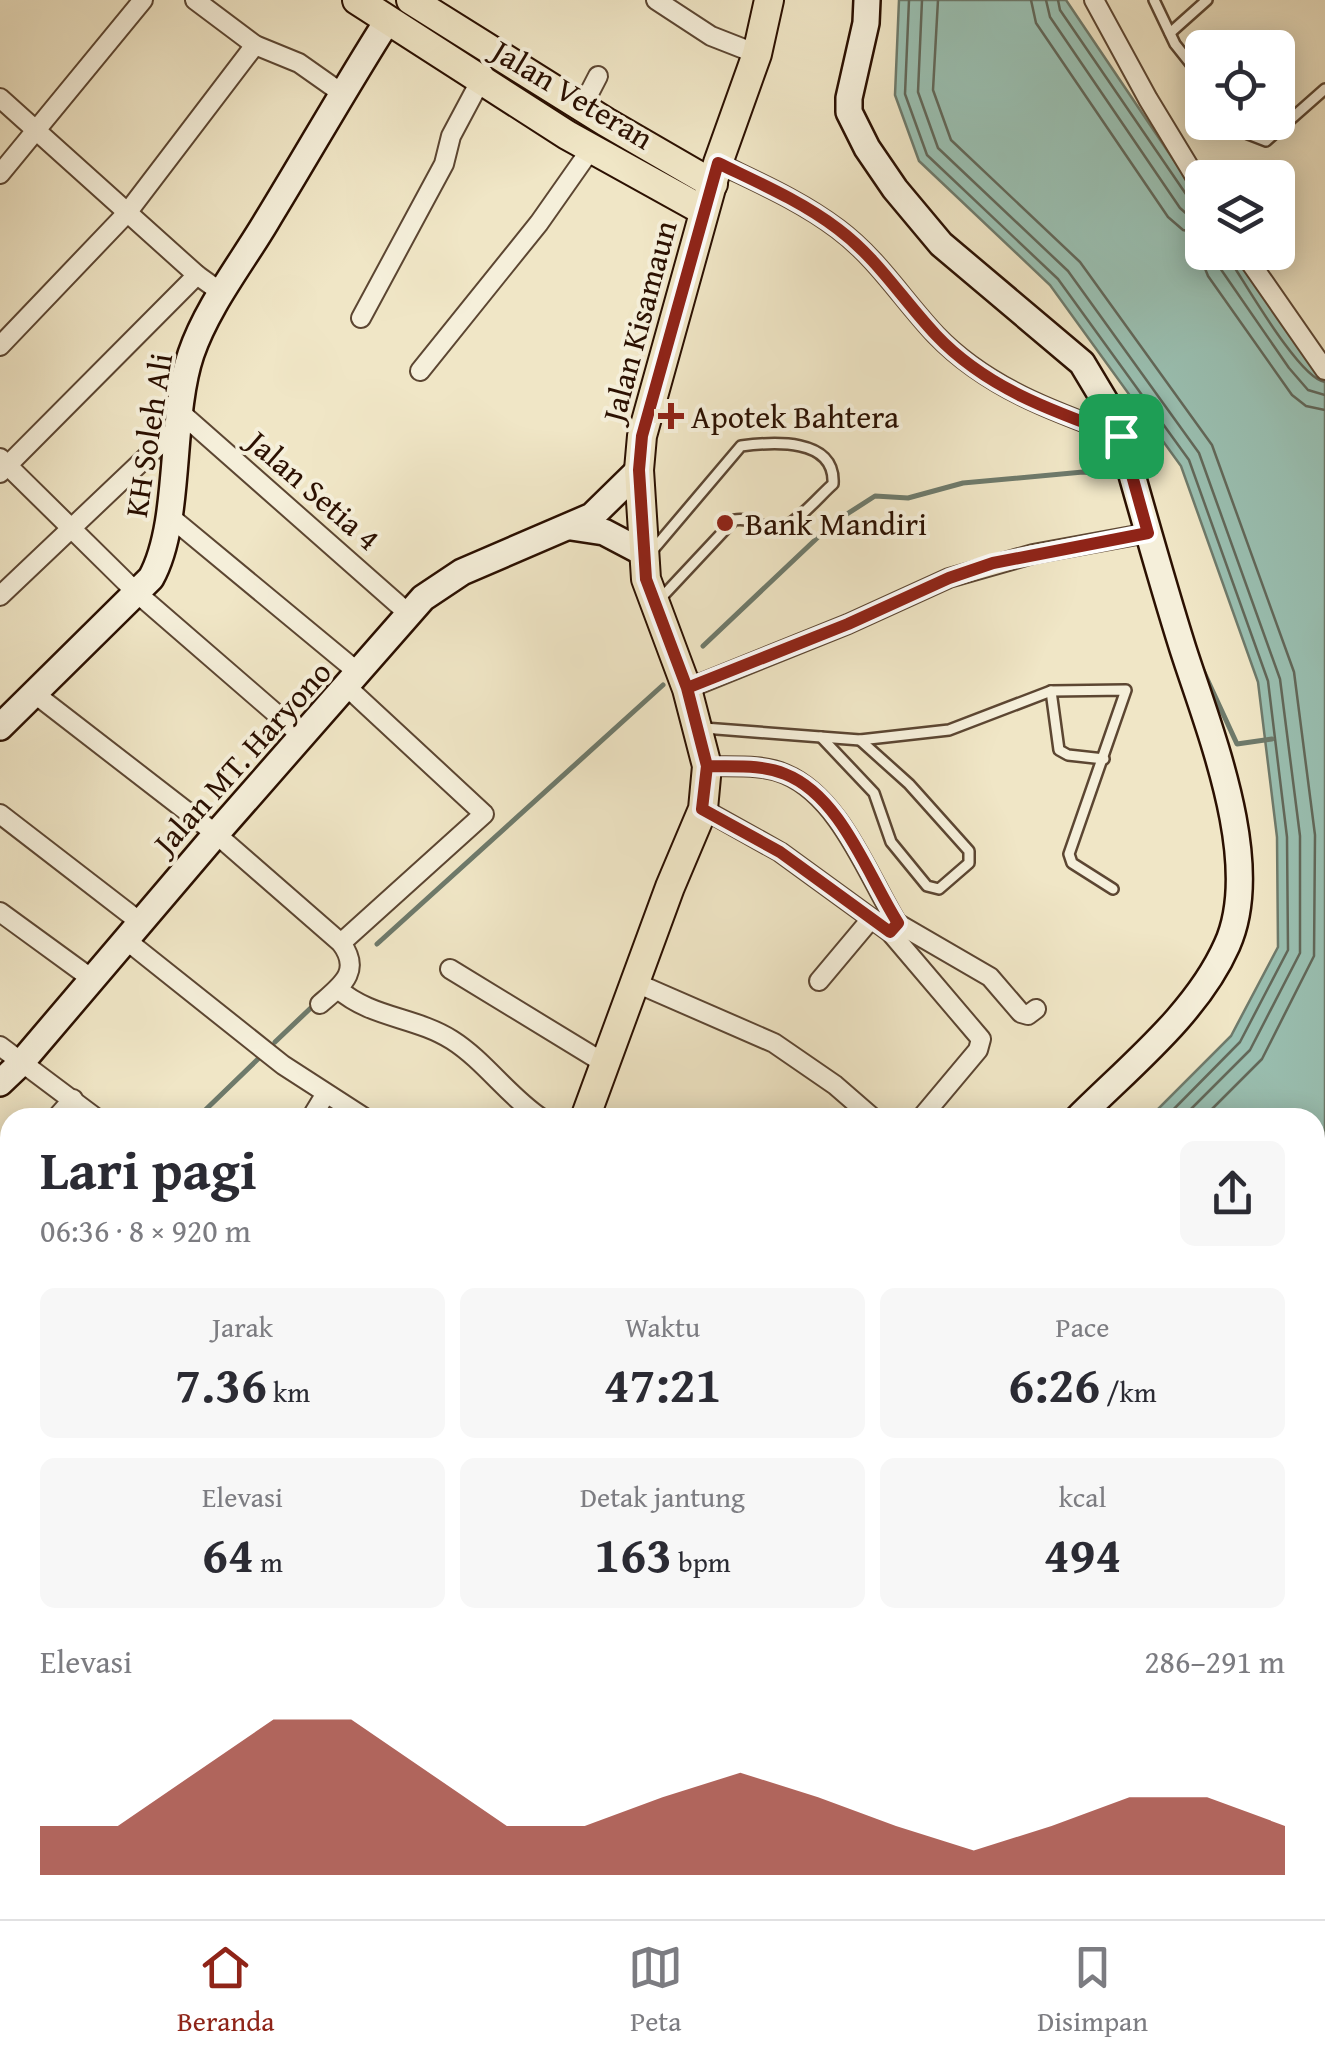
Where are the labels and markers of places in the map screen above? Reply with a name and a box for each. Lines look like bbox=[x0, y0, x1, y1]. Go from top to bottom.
place label: Apotek Bahtera bbox=[691, 393, 899, 440]
pin bbox=[1079, 394, 1164, 479]
marker: Apotek Bahtera bbox=[660, 405, 682, 427]
place label: Bank Mandiri bbox=[745, 500, 927, 547]
marker: Bank Mandiri bbox=[714, 512, 736, 534]

